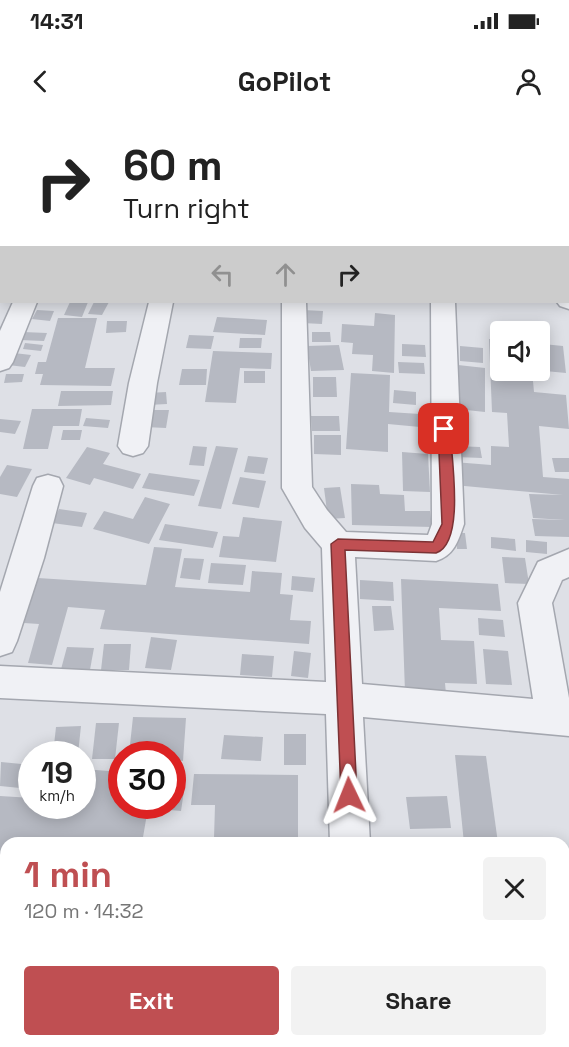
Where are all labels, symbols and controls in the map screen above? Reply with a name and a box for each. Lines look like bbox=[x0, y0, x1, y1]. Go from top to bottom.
text: 14:31 bbox=[30, 7, 83, 35]
text: GoPilot bbox=[238, 64, 331, 99]
icon: back bbox=[24, 65, 57, 98]
icon: person bbox=[512, 65, 545, 98]
text: 60 m bbox=[123, 139, 223, 192]
icon: right bbox=[24, 144, 102, 222]
text: Turn right bbox=[123, 191, 250, 226]
icon: left bbox=[206, 258, 239, 291]
icon: ahead bbox=[269, 258, 302, 291]
icon: right bbox=[332, 258, 365, 291]
map controls bbox=[490, 321, 550, 381]
button: sound bbox=[490, 321, 550, 381]
pin bbox=[418, 403, 469, 454]
icon: arrive bbox=[427, 412, 460, 445]
speed limit sign: 30 bbox=[108, 741, 186, 819]
text: 19 bbox=[41, 753, 73, 792]
position arrow bbox=[317, 763, 381, 827]
text: km/h bbox=[39, 786, 75, 805]
text: 1 min bbox=[24, 852, 112, 898]
button: close bbox=[483, 857, 546, 920]
text: 120 m · 14:32 bbox=[24, 898, 144, 924]
button: Exit bbox=[24, 966, 279, 1035]
button: Share bbox=[291, 966, 546, 1035]

